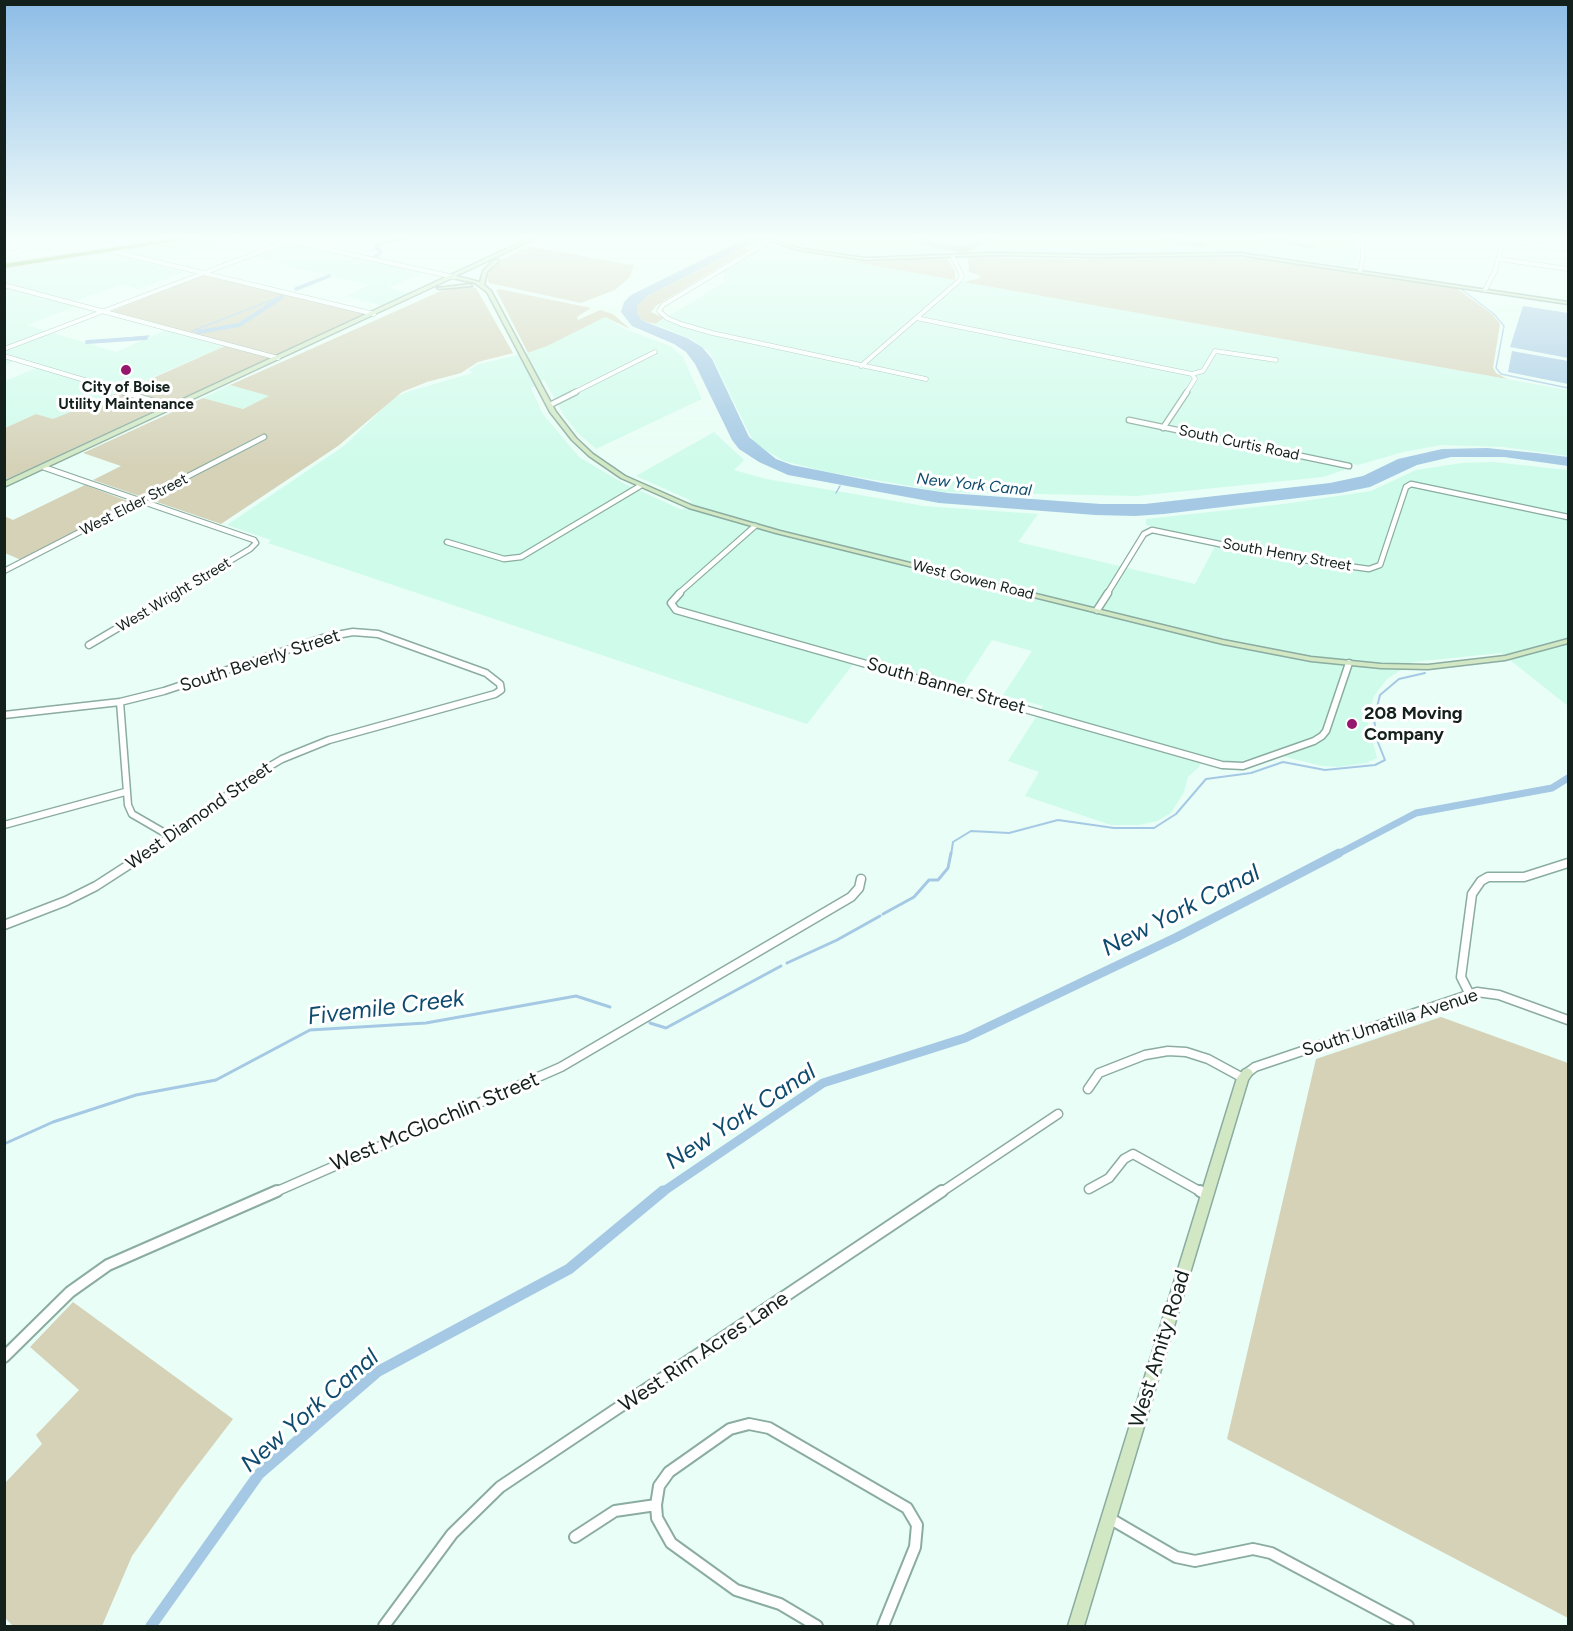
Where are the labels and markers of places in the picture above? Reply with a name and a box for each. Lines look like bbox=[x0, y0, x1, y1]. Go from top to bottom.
marker: City of Boise Utility Maintenance bbox=[119, 363, 133, 377]
place label: City of Boise Utility Maintenance bbox=[58, 379, 194, 414]
place label: 208 Moving Company bbox=[1364, 703, 1463, 746]
marker: 208 Moving Company bbox=[1345, 717, 1359, 731]

